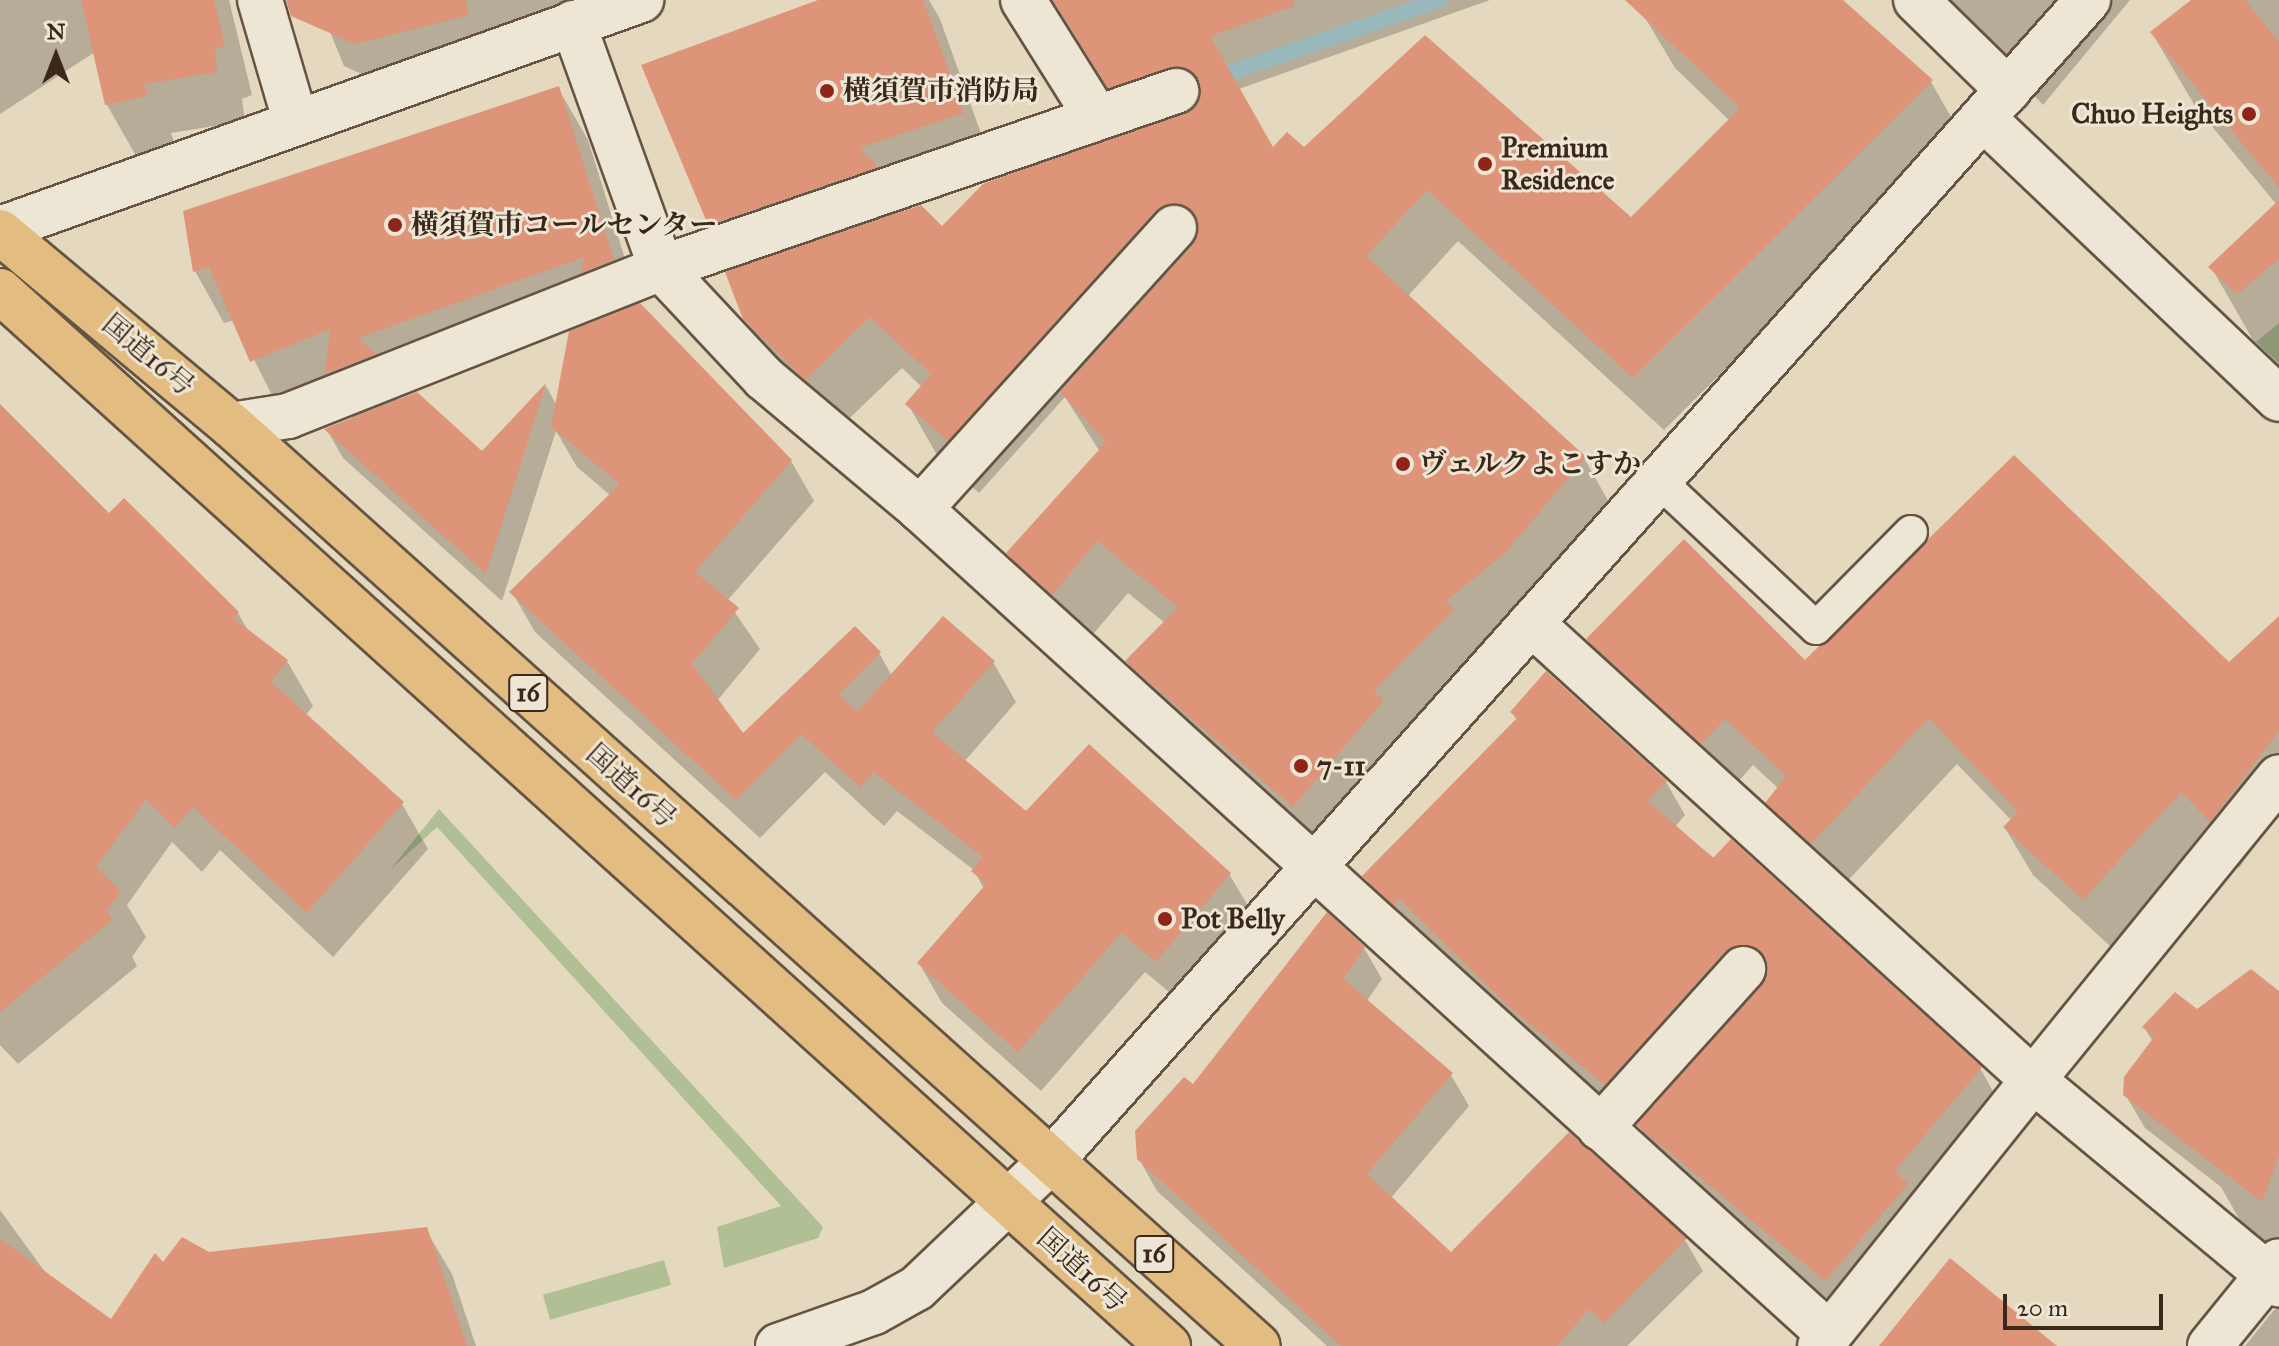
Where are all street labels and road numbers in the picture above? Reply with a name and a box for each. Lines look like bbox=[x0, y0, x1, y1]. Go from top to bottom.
street label: 国道16号 bbox=[95, 307, 201, 403]
road number: 16 bbox=[508, 671, 548, 715]
street label: 国道16号 bbox=[579, 737, 683, 835]
street label: 国道16号 bbox=[1030, 1221, 1134, 1319]
road number: 16 bbox=[1134, 1232, 1174, 1276]

